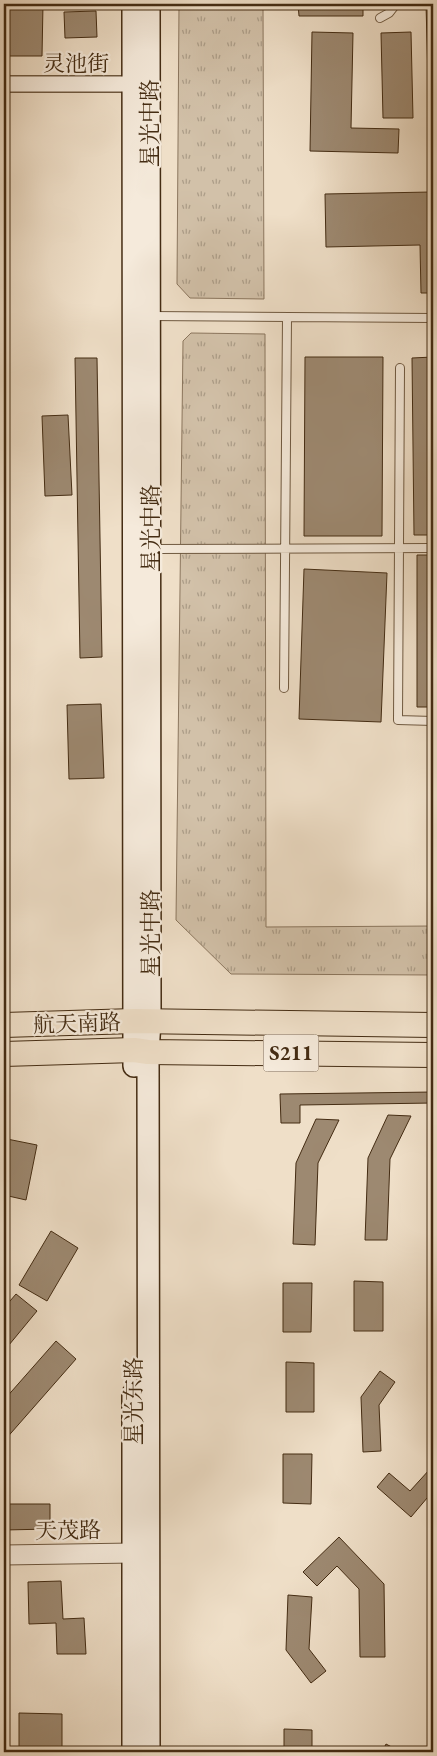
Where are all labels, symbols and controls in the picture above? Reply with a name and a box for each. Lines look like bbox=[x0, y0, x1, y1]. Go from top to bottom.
street label: 灵池街 bbox=[43, 49, 109, 78]
street label: 星光中路 bbox=[135, 79, 164, 167]
street label: 星光中路 bbox=[136, 484, 165, 572]
street label: 星光中路 bbox=[136, 889, 165, 977]
street label: 航天南路 bbox=[33, 1007, 122, 1040]
road number: S211 bbox=[264, 1034, 318, 1072]
street label: 星光东路 bbox=[119, 1357, 148, 1445]
street label: 天茂路 bbox=[35, 1515, 101, 1546]

